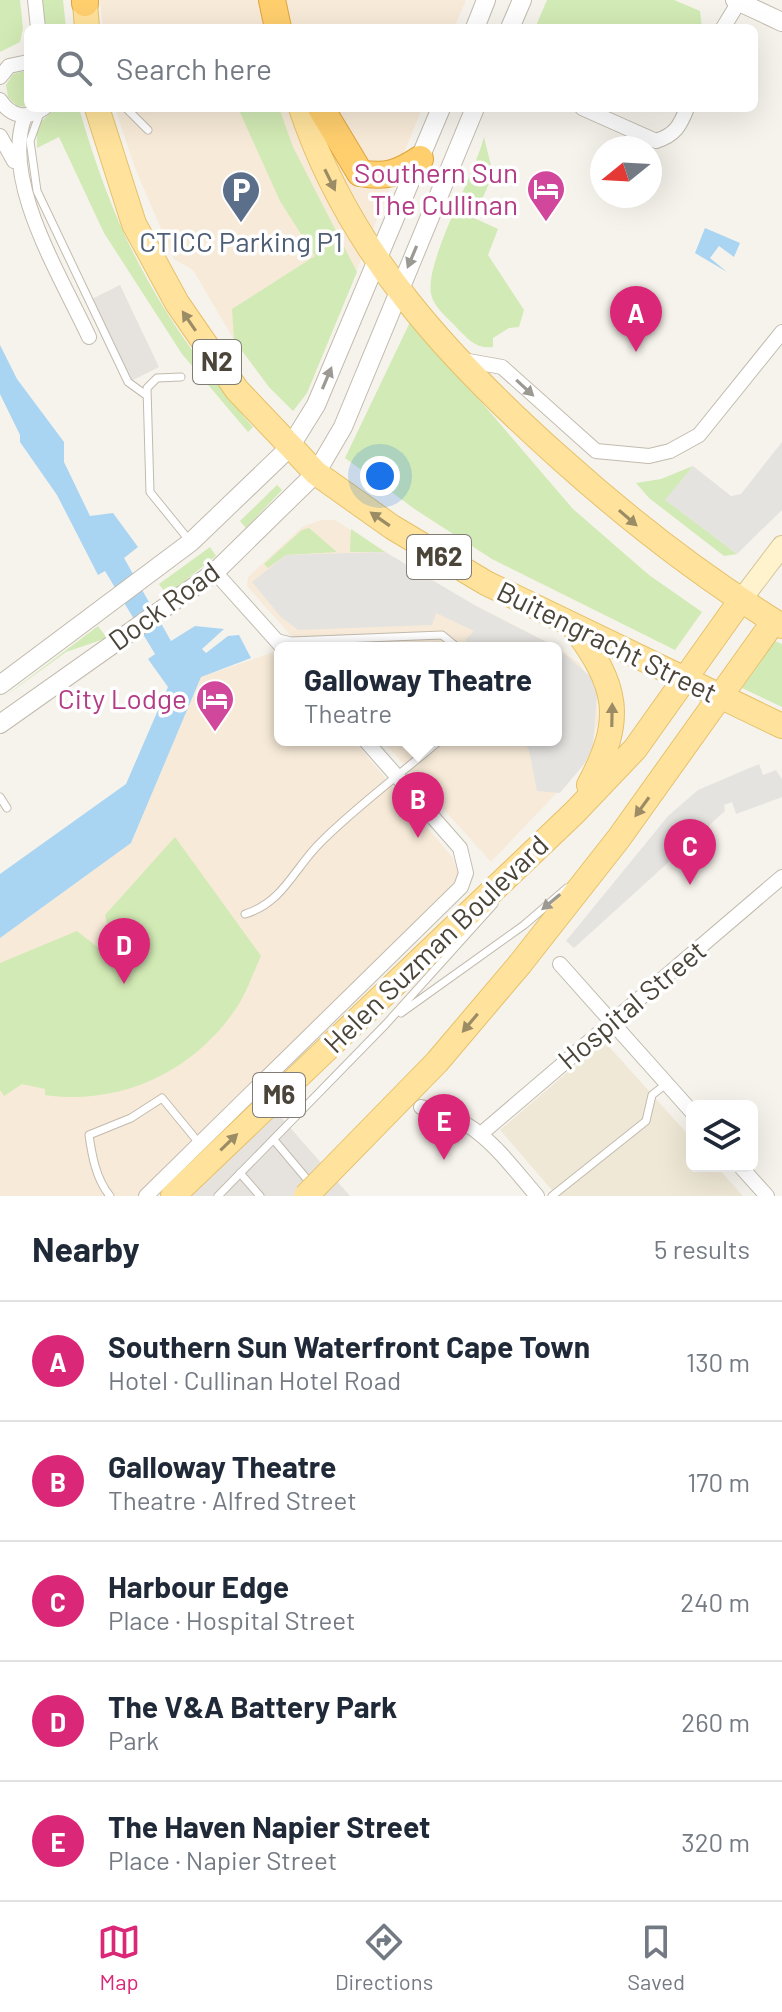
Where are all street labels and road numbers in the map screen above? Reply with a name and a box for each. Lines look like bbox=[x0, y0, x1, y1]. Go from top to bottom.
road number: N2 bbox=[193, 340, 241, 384]
road number: M62 bbox=[407, 535, 471, 579]
street label: Dock Road bbox=[101, 554, 225, 657]
street label: Buitengracht Street bbox=[492, 573, 723, 709]
street label: Helen Suzman Boulevard bbox=[316, 827, 555, 1059]
street label: Hospital Street bbox=[550, 933, 712, 1076]
road number: M6 bbox=[253, 1073, 305, 1117]

